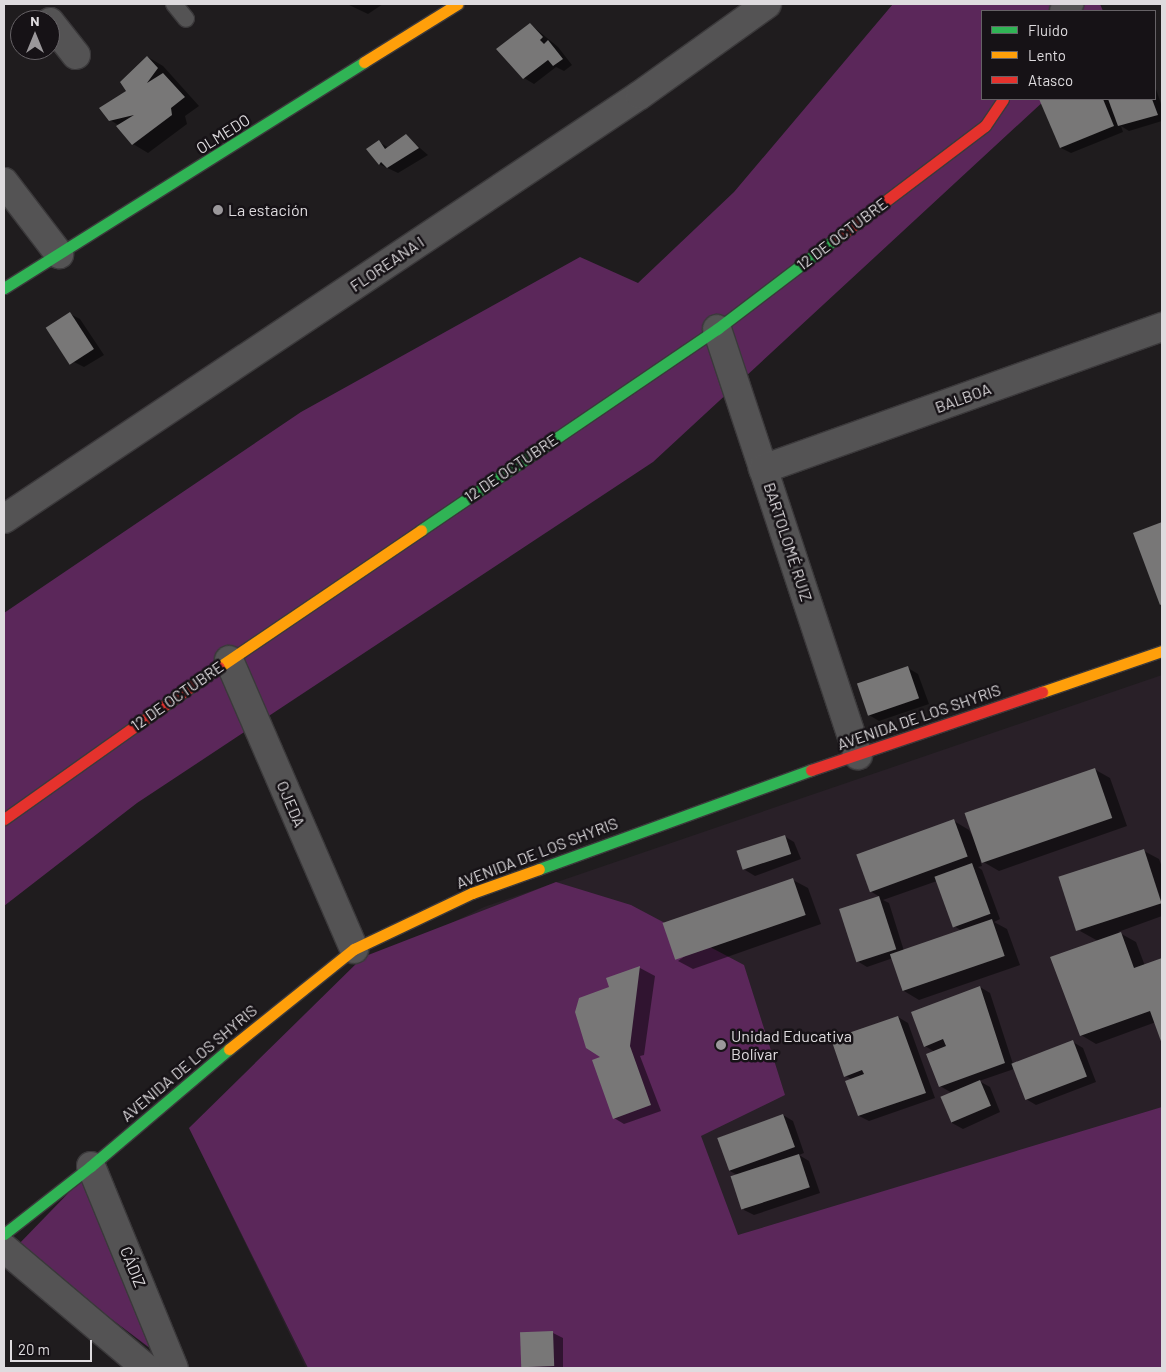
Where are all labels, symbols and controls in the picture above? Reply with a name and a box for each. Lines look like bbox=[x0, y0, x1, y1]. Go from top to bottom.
north arrow bbox=[10, 10, 60, 60]
legend bbox=[981, 10, 1156, 100]
text: N bbox=[30, 12, 40, 29]
text: Fluido bbox=[1028, 21, 1068, 39]
text: Lento bbox=[1028, 46, 1066, 64]
text: Atasco bbox=[1028, 71, 1073, 89]
street label: OLMEDO bbox=[192, 110, 254, 158]
street label: 12 DE OCTUBRE bbox=[793, 194, 891, 274]
place label: La estación bbox=[228, 200, 308, 220]
marker: La estación bbox=[212, 204, 224, 216]
street label: FLOREANA I bbox=[346, 232, 428, 296]
street label: BALBOA bbox=[932, 379, 994, 417]
street label: 12 DE OCTUBRE bbox=[461, 430, 561, 506]
street label: BARTOLOMÉ RUIZ bbox=[760, 480, 816, 604]
street label: 12 DE OCTUBRE bbox=[127, 657, 227, 735]
street label: AVENIDA DE LOS SHYRIS bbox=[835, 680, 1003, 754]
street label: OJEDA bbox=[273, 778, 309, 830]
street label: AVENIDA DE LOS SHYRIS bbox=[453, 813, 621, 893]
street label: AVENIDA DE LOS SHYRIS bbox=[117, 1000, 261, 1126]
place label: Unidad Educativa Bolívar bbox=[731, 1026, 852, 1064]
marker: Unidad Educativa Bolívar bbox=[715, 1039, 727, 1051]
street label: CÁDIZ bbox=[116, 1244, 150, 1290]
scale bar bbox=[12, 1330, 95, 1362]
text: 20 m bbox=[18, 1340, 50, 1358]

